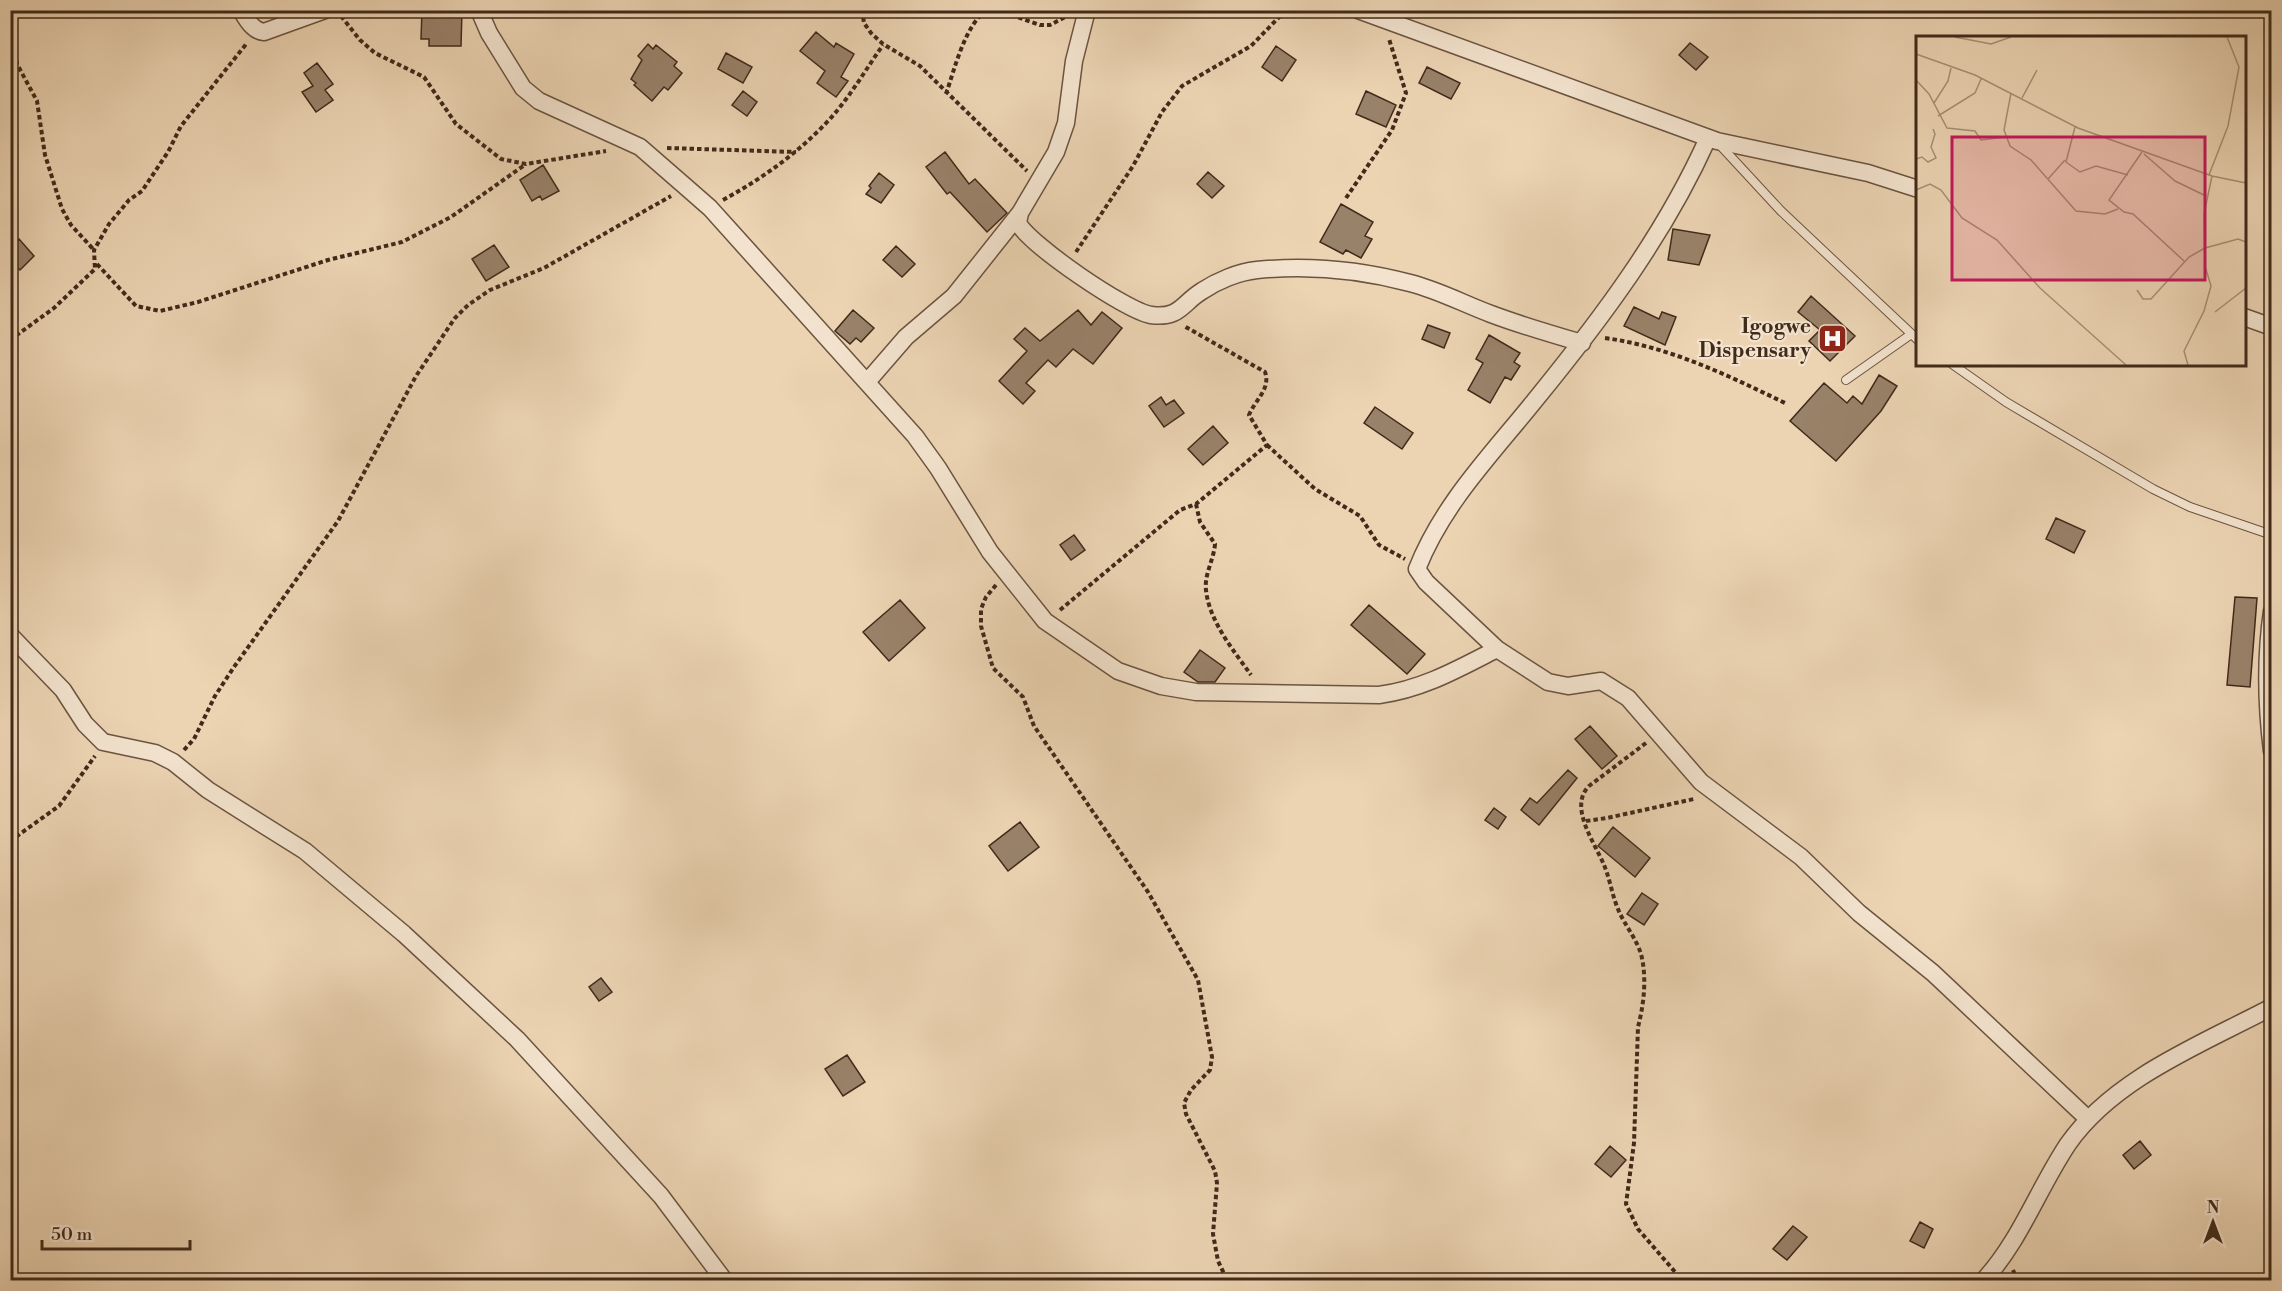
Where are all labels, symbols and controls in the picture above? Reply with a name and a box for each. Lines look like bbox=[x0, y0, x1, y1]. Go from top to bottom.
inset map bbox=[1916, 36, 2246, 366]
place label: Igogwe Dispensary bbox=[1699, 314, 1811, 364]
hospital icon: Igogwe Dispensary bbox=[1816, 322, 1848, 354]
north arrow bbox=[2183, 1192, 2243, 1252]
text: N bbox=[2207, 1198, 2220, 1218]
scale bar bbox=[42, 1213, 190, 1251]
text: 50 m bbox=[51, 1223, 93, 1246]

